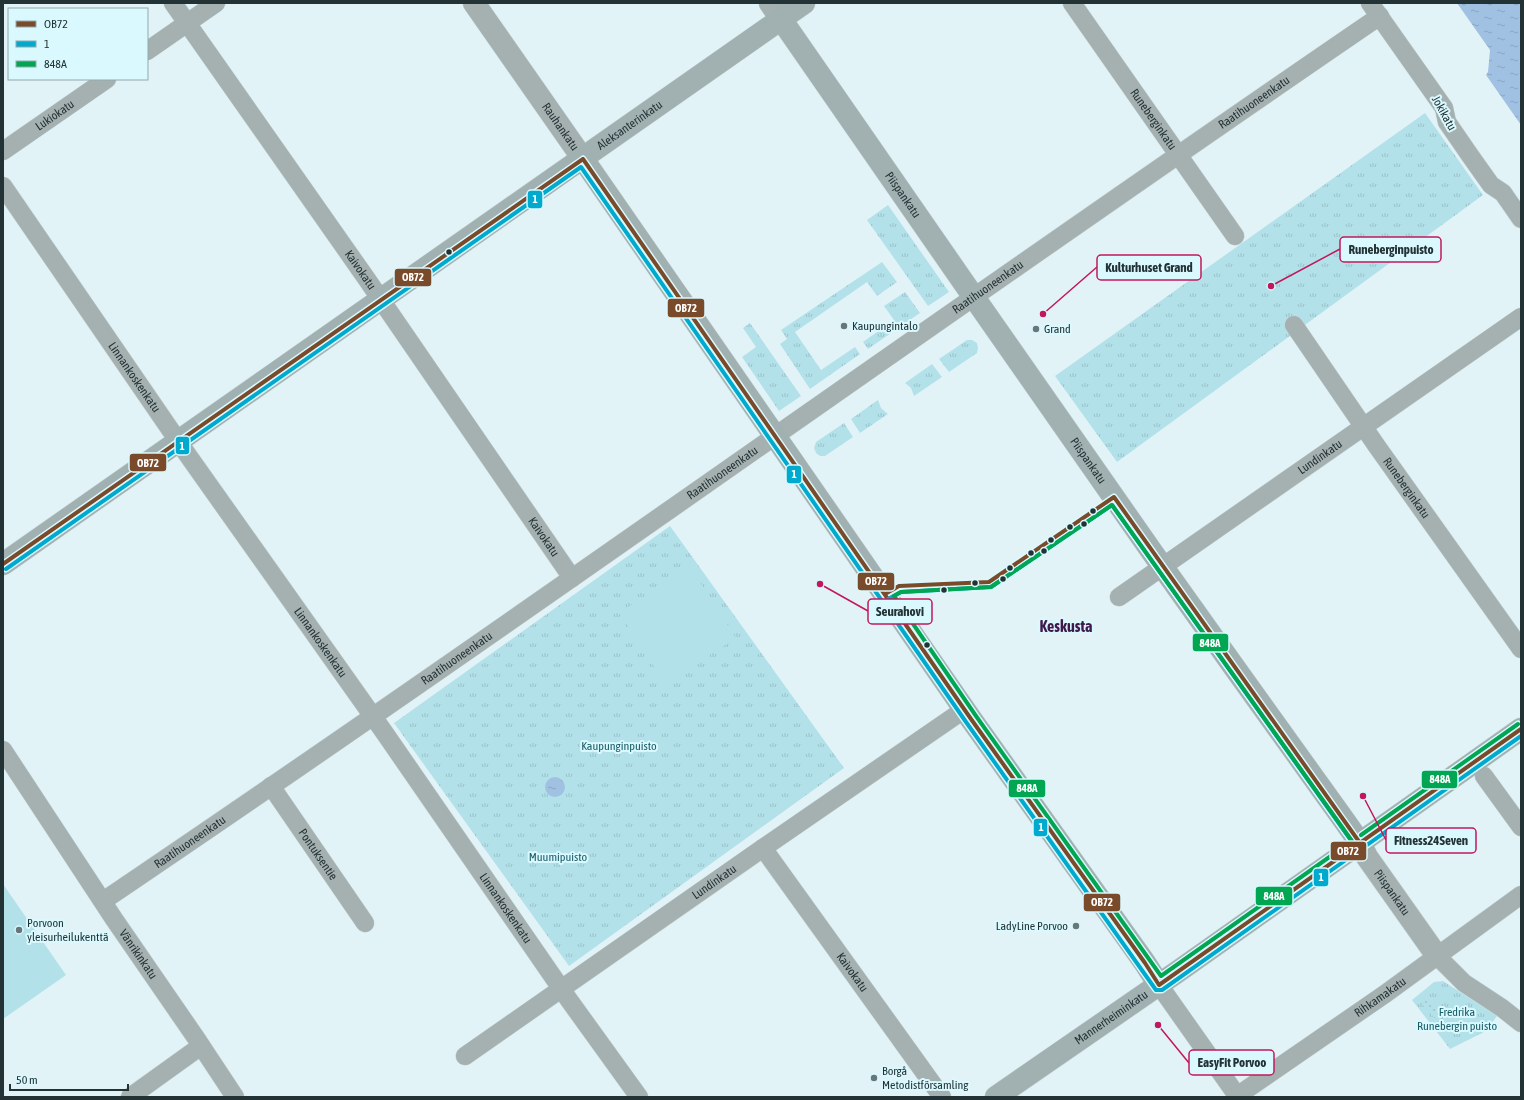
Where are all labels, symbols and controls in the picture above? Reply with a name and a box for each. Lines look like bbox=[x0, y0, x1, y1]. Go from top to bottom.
legend bbox=[8, 8, 148, 80]
text: OB72 bbox=[44, 17, 68, 31]
text: 1 bbox=[44, 37, 50, 51]
text: 848A bbox=[44, 57, 67, 71]
street label: Raatihuoneenkatu bbox=[1216, 73, 1293, 132]
street label: Runeberginkatu bbox=[1127, 86, 1180, 153]
street label: Jokikatu bbox=[1429, 93, 1459, 133]
street label: Lukiokatu bbox=[33, 97, 77, 133]
street label: Aleksanterinkatu bbox=[594, 97, 665, 153]
street label: Rauhankatu bbox=[539, 100, 582, 153]
street label: Piispankatu bbox=[882, 169, 924, 221]
line badge: 1 bbox=[527, 190, 543, 209]
text: 1 bbox=[532, 193, 538, 205]
callout: Runeberginpuisto bbox=[1340, 237, 1441, 262]
text: Runeberginpuisto bbox=[1348, 242, 1434, 257]
unlabelled marker bbox=[444, 247, 454, 257]
street label: Kaivokatu bbox=[342, 248, 379, 292]
callout: Kulturhuset Grand bbox=[1097, 255, 1201, 280]
street label: Raatihuoneenkatu bbox=[950, 257, 1026, 317]
text: Kulturhuset Grand bbox=[1105, 260, 1193, 275]
line badge: OB72 bbox=[394, 268, 432, 287]
text: OB72 bbox=[402, 271, 424, 283]
line badge: OB72 bbox=[667, 298, 705, 318]
text: OB72 bbox=[675, 302, 697, 314]
place label: Kaupungintalo bbox=[852, 319, 918, 333]
marker: Kaupungintalo bbox=[839, 321, 849, 331]
place label: Grand bbox=[1044, 322, 1071, 336]
marker: Grand bbox=[1031, 324, 1041, 334]
street label: Linnankoskenkatu bbox=[105, 340, 163, 415]
street label: Piispankatu bbox=[1067, 435, 1109, 486]
line badge: 1 bbox=[175, 436, 190, 455]
street label: Lundinkatu bbox=[1295, 437, 1345, 477]
text: 1 bbox=[179, 440, 185, 452]
street label: Raatihuoneenkatu bbox=[684, 443, 761, 502]
line badge: OB72 bbox=[129, 453, 167, 472]
street label: Runeberginkatu bbox=[1380, 455, 1433, 521]
text: OB72 bbox=[137, 457, 159, 469]
line badge: 1 bbox=[786, 465, 802, 484]
text: 1 bbox=[791, 468, 797, 480]
unlabelled marker bbox=[1088, 506, 1098, 516]
street label: Kaivokatu bbox=[525, 515, 562, 559]
unlabelled marker bbox=[1079, 519, 1089, 529]
unlabelled marker bbox=[1065, 522, 1075, 532]
unlabelled marker bbox=[1046, 535, 1056, 545]
unlabelled marker bbox=[1039, 546, 1049, 556]
unlabelled marker bbox=[1026, 548, 1036, 558]
unlabelled marker bbox=[1005, 563, 1015, 573]
line badge: OB72 bbox=[857, 572, 895, 591]
unlabelled marker bbox=[998, 574, 1008, 584]
text: OB72 bbox=[865, 575, 887, 587]
unlabelled marker bbox=[970, 578, 980, 588]
unlabelled marker bbox=[939, 585, 949, 595]
callout: Seurahovi bbox=[868, 599, 932, 624]
text: Seurahovi bbox=[876, 604, 924, 619]
street label: Linnankoskenkatu bbox=[291, 605, 350, 680]
district label: Keskusta bbox=[1040, 617, 1092, 635]
street label: Raatihuoneenkatu bbox=[418, 629, 495, 688]
line badge: 848A bbox=[1192, 633, 1229, 652]
text: 848A bbox=[1200, 637, 1221, 649]
unlabelled marker bbox=[922, 640, 932, 650]
park label: Kaupunginpuisto bbox=[581, 739, 657, 753]
line badge: 848A bbox=[1421, 770, 1458, 789]
text: 848A bbox=[1430, 773, 1451, 785]
line badge: 848A bbox=[1008, 779, 1046, 798]
text: 848A bbox=[1017, 782, 1038, 794]
street label: Raatihuoneenkatu bbox=[151, 813, 228, 871]
line badge: 1 bbox=[1033, 818, 1048, 837]
text: 1 bbox=[1038, 821, 1044, 833]
street label: Pontuksentie bbox=[295, 826, 340, 883]
callout: Fitness24Seven bbox=[1386, 828, 1476, 853]
text: Fitness24Seven bbox=[1394, 833, 1468, 848]
line badge: OB72 bbox=[1330, 841, 1367, 861]
text: OB72 bbox=[1337, 845, 1359, 857]
park label: Muumipuisto bbox=[529, 850, 588, 864]
street label: Lundinkatu bbox=[689, 862, 739, 902]
street label: Piispankatu bbox=[1371, 867, 1413, 918]
line badge: 1 bbox=[1313, 868, 1329, 887]
street label: Linnankoskenkatu bbox=[477, 871, 535, 946]
text: 1 bbox=[1318, 871, 1324, 883]
line badge: 848A bbox=[1255, 886, 1293, 906]
text: 848A bbox=[1264, 890, 1285, 902]
line badge: OB72 bbox=[1083, 893, 1121, 912]
text: OB72 bbox=[1091, 896, 1113, 908]
place label: Porvoon yleisurheilukenttä bbox=[27, 916, 109, 944]
place label: LadyLine Porvoo bbox=[996, 919, 1068, 933]
marker: LadyLine Porvoo bbox=[1071, 921, 1081, 931]
marker: Porvoon yleisurheilukenttä bbox=[14, 925, 24, 935]
street label: Vänrikinkatu bbox=[116, 927, 160, 982]
street label: Kaivokatu bbox=[834, 950, 871, 995]
street label: Rihkamakatu bbox=[1352, 974, 1409, 1020]
street label: Mannerheiminkatu bbox=[1072, 987, 1151, 1048]
park label: Fredrika Runebergin puisto bbox=[1417, 1005, 1497, 1033]
callout: EasyFit Porvoo bbox=[1189, 1050, 1274, 1075]
text: EasyFit Porvoo bbox=[1198, 1055, 1266, 1070]
place label: Borgå Metodistförsamling bbox=[882, 1064, 969, 1092]
scale bar bbox=[10, 1066, 128, 1092]
text: 50 m bbox=[16, 1073, 38, 1087]
marker: Borgå Metodistförsamling bbox=[869, 1073, 879, 1083]

